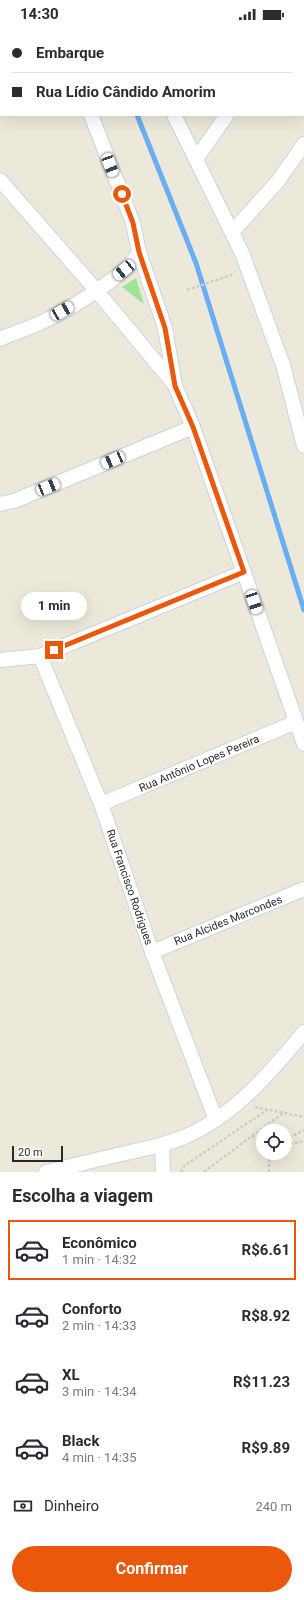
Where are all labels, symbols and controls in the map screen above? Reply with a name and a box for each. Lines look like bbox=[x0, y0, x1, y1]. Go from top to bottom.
text: 14:30 bbox=[20, 5, 59, 23]
text: Embarque bbox=[36, 44, 104, 62]
text: Rua Lídio Cândido Amorim bbox=[36, 83, 216, 101]
car bbox=[100, 152, 120, 178]
route start bbox=[113, 185, 131, 203]
car bbox=[111, 258, 137, 282]
car bbox=[49, 300, 75, 322]
car bbox=[100, 450, 126, 470]
car bbox=[35, 477, 61, 497]
car bbox=[244, 589, 264, 615]
callout: 1 min bbox=[21, 592, 87, 620]
text: 1 min bbox=[38, 598, 70, 613]
route end bbox=[45, 641, 63, 659]
street label: Rua Antônio Lopes Pereira bbox=[137, 732, 261, 795]
street label: Rua Francisco Rodrigues bbox=[104, 828, 156, 947]
street label: Rua Alcides Marcondes bbox=[172, 893, 284, 948]
map controls bbox=[256, 1124, 292, 1160]
button: locate bbox=[256, 1124, 292, 1160]
scale bar bbox=[12, 1144, 63, 1163]
text: 20 m bbox=[18, 1146, 43, 1159]
text: Escolha a viagem bbox=[12, 1185, 153, 1206]
icon: car bbox=[14, 1232, 50, 1268]
text: Econômico bbox=[62, 1234, 137, 1252]
text: R$6.61 bbox=[242, 1241, 290, 1259]
text: 1 min · 14:32 bbox=[62, 1252, 137, 1267]
icon: car bbox=[14, 1298, 50, 1334]
text: Conforto bbox=[62, 1300, 122, 1318]
text: R$8.92 bbox=[242, 1307, 290, 1325]
text: 2 min · 14:33 bbox=[62, 1318, 137, 1333]
icon: car bbox=[14, 1364, 50, 1400]
text: XL bbox=[62, 1366, 80, 1384]
text: R$11.23 bbox=[233, 1373, 290, 1391]
text: 3 min · 14:34 bbox=[62, 1384, 137, 1399]
icon: car bbox=[14, 1430, 50, 1466]
text: Black bbox=[62, 1432, 99, 1450]
text: R$9.89 bbox=[242, 1439, 290, 1457]
text: 4 min · 14:35 bbox=[62, 1450, 137, 1465]
icon: cash bbox=[12, 1495, 34, 1517]
text: Dinheiro bbox=[44, 1497, 99, 1515]
text: 240 m bbox=[255, 1499, 292, 1514]
button: Confirmar bbox=[12, 1546, 292, 1592]

